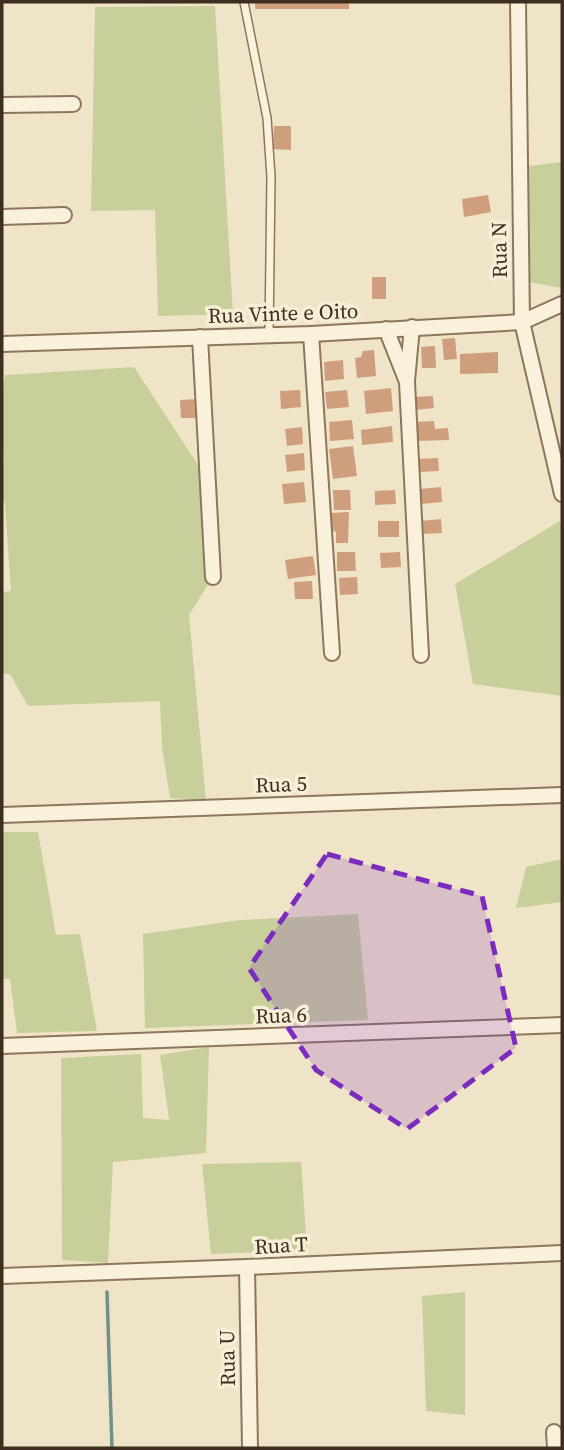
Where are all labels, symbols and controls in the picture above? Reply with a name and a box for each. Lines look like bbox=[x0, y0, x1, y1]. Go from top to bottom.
street label: Rua N bbox=[484, 221, 514, 279]
street label: Rua Vinte e Oito bbox=[207, 296, 359, 330]
street label: Rua 5 bbox=[255, 769, 307, 799]
street label: Rua 6 bbox=[255, 1000, 307, 1030]
street label: Rua T bbox=[254, 1229, 309, 1261]
street label: Rua U bbox=[212, 1329, 242, 1387]

